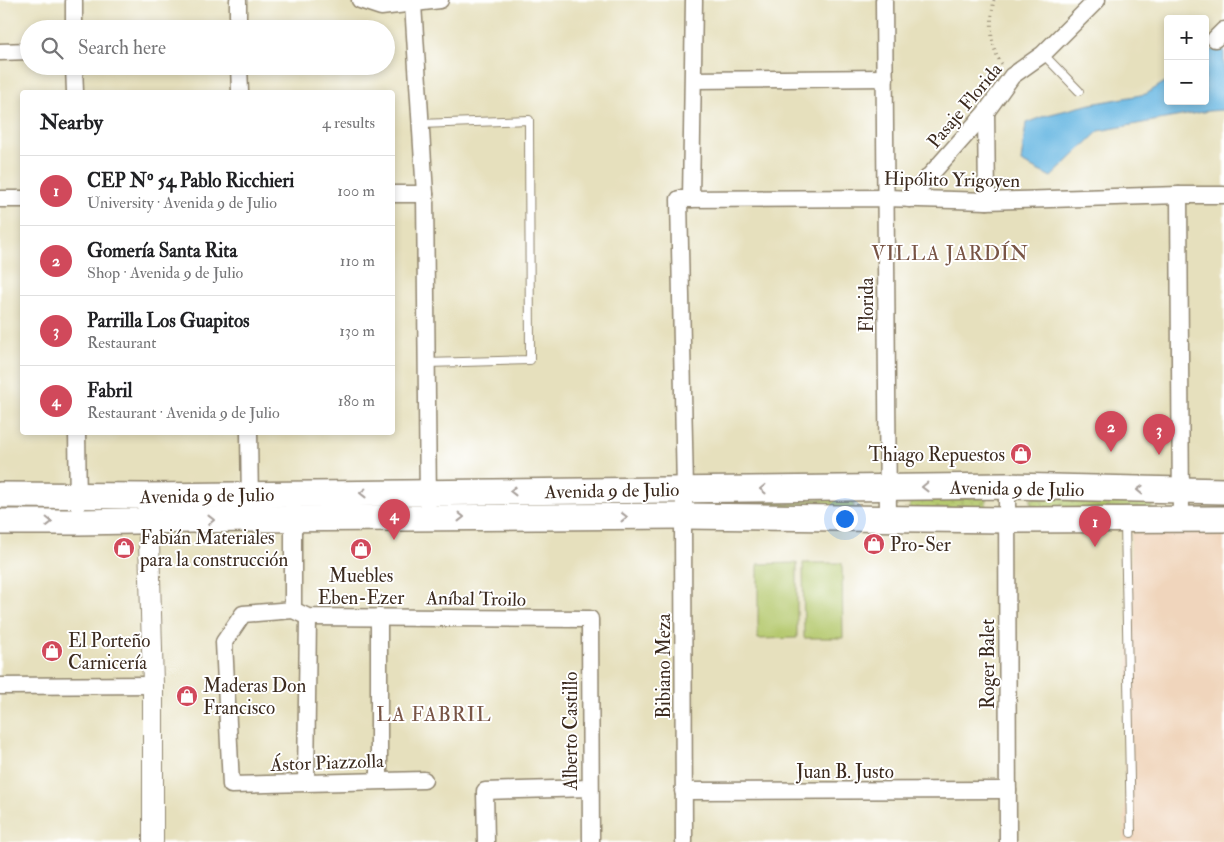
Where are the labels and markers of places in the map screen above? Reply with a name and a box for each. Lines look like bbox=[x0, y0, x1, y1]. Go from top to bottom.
pin: 2 bbox=[1095, 411, 1127, 452]
pin: 3 bbox=[1143, 414, 1175, 455]
shop icon: Thiago Repuestos bbox=[1009, 442, 1033, 466]
place label: Thiago Repuestos bbox=[869, 443, 1005, 468]
pin: 4 bbox=[378, 499, 410, 540]
pin: 1 bbox=[1079, 506, 1111, 547]
place label: Fabián Materiales para la construcción bbox=[139, 526, 288, 573]
shop icon: Pro-Ser bbox=[862, 532, 886, 556]
place label: Pro-Ser bbox=[890, 533, 951, 557]
shop icon: Fabián Materiales para la construcción bbox=[112, 536, 136, 560]
shop icon: Muebles Eben-Ezer bbox=[349, 537, 373, 561]
place label: Muebles Eben-Ezer bbox=[318, 564, 404, 610]
place label: El Porteño Carnicería bbox=[68, 629, 150, 675]
shop icon: El Porteño Carnicería bbox=[40, 639, 64, 663]
place label: Maderas Don Francisco bbox=[203, 674, 306, 720]
shop icon: Maderas Don Francisco bbox=[175, 684, 199, 708]

